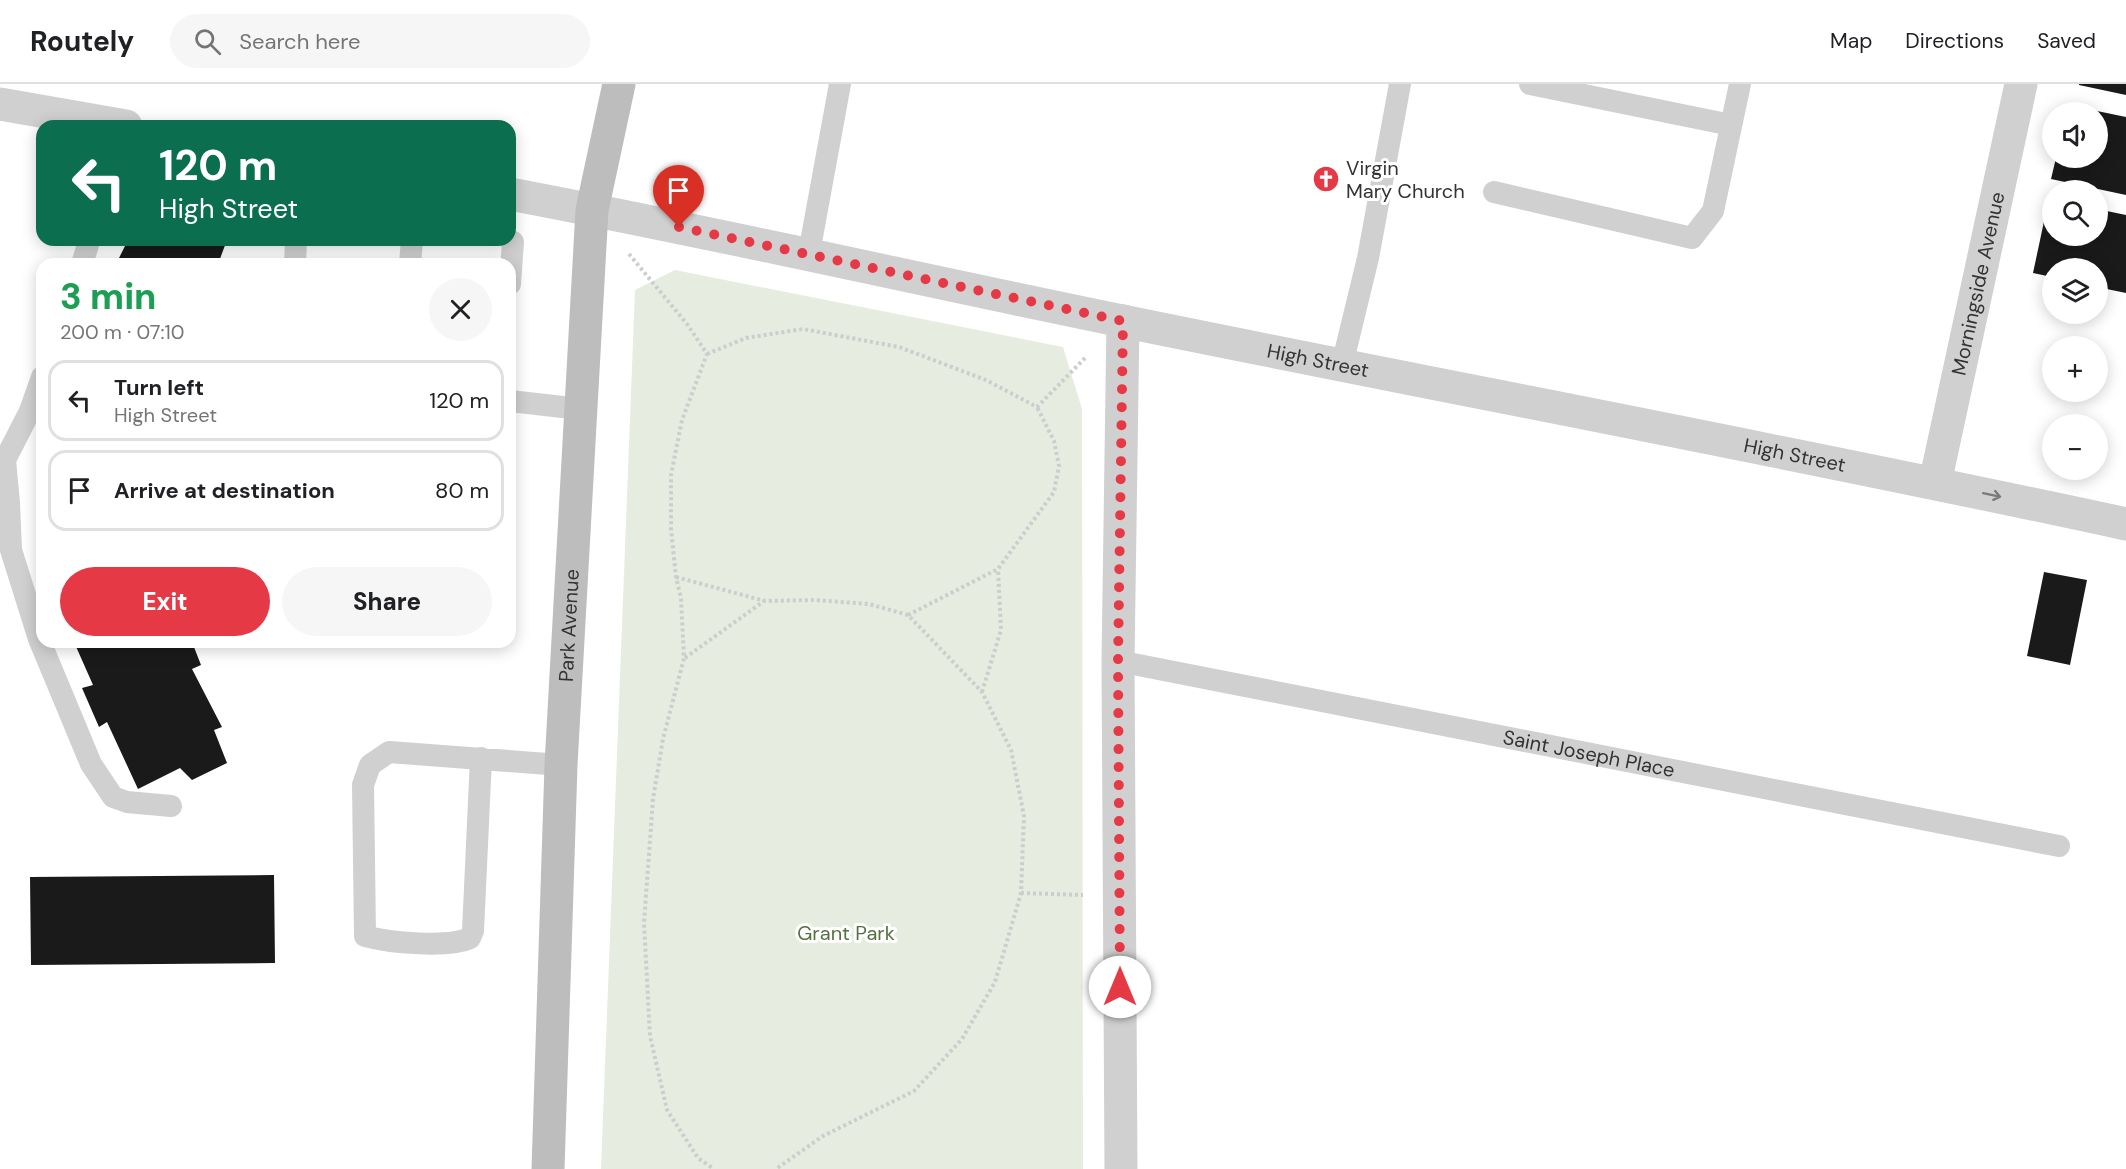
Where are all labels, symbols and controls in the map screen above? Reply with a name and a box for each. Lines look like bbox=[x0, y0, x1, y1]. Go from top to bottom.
search box bbox=[170, 14, 590, 68]
text: Routely bbox=[30, 23, 134, 60]
icon: search bbox=[191, 25, 224, 58]
text: Search here bbox=[239, 27, 361, 56]
text: Map bbox=[1830, 27, 1872, 55]
text: Directions bbox=[1905, 27, 2004, 55]
text: Saved bbox=[2037, 27, 2096, 55]
map controls bbox=[2042, 102, 2108, 480]
button: sound bbox=[2042, 102, 2108, 168]
text: 120 m bbox=[159, 138, 277, 193]
icon: left bbox=[60, 144, 138, 222]
place label: Virgin Mary Church bbox=[1346, 155, 1465, 204]
church icon: Virgin Mary Church bbox=[1311, 164, 1341, 194]
pin bbox=[653, 165, 704, 227]
icon: arrive bbox=[662, 174, 695, 207]
button: search bbox=[2042, 180, 2108, 246]
street label: Morningside Avenue bbox=[1946, 189, 2010, 378]
text: High Street bbox=[159, 191, 298, 226]
button: layers bbox=[2042, 258, 2108, 324]
text: 3 min bbox=[60, 273, 156, 320]
button: close bbox=[429, 278, 492, 341]
text: 200 m · 07:10 bbox=[60, 319, 184, 345]
button: + bbox=[2042, 336, 2108, 402]
street label: High Street bbox=[1265, 338, 1371, 383]
text: Turn left bbox=[114, 373, 204, 402]
icon: left bbox=[63, 384, 96, 417]
text: 120 m bbox=[429, 386, 489, 415]
text: High Street bbox=[114, 402, 217, 428]
button: − bbox=[2042, 414, 2108, 480]
street label: High Street bbox=[1742, 432, 1848, 478]
icon: arrive bbox=[63, 474, 96, 507]
text: Arrive at destination bbox=[114, 476, 335, 505]
text: 80 m bbox=[435, 476, 489, 505]
one-way arrow bbox=[1982, 490, 2002, 501]
button: Exit bbox=[60, 567, 270, 636]
button: Share bbox=[282, 567, 492, 636]
street label: Park Avenue bbox=[553, 568, 585, 683]
street label: Saint Joseph Place bbox=[1501, 724, 1677, 783]
park label: Grant Park bbox=[797, 920, 895, 946]
position arrow bbox=[1088, 955, 1152, 1019]

